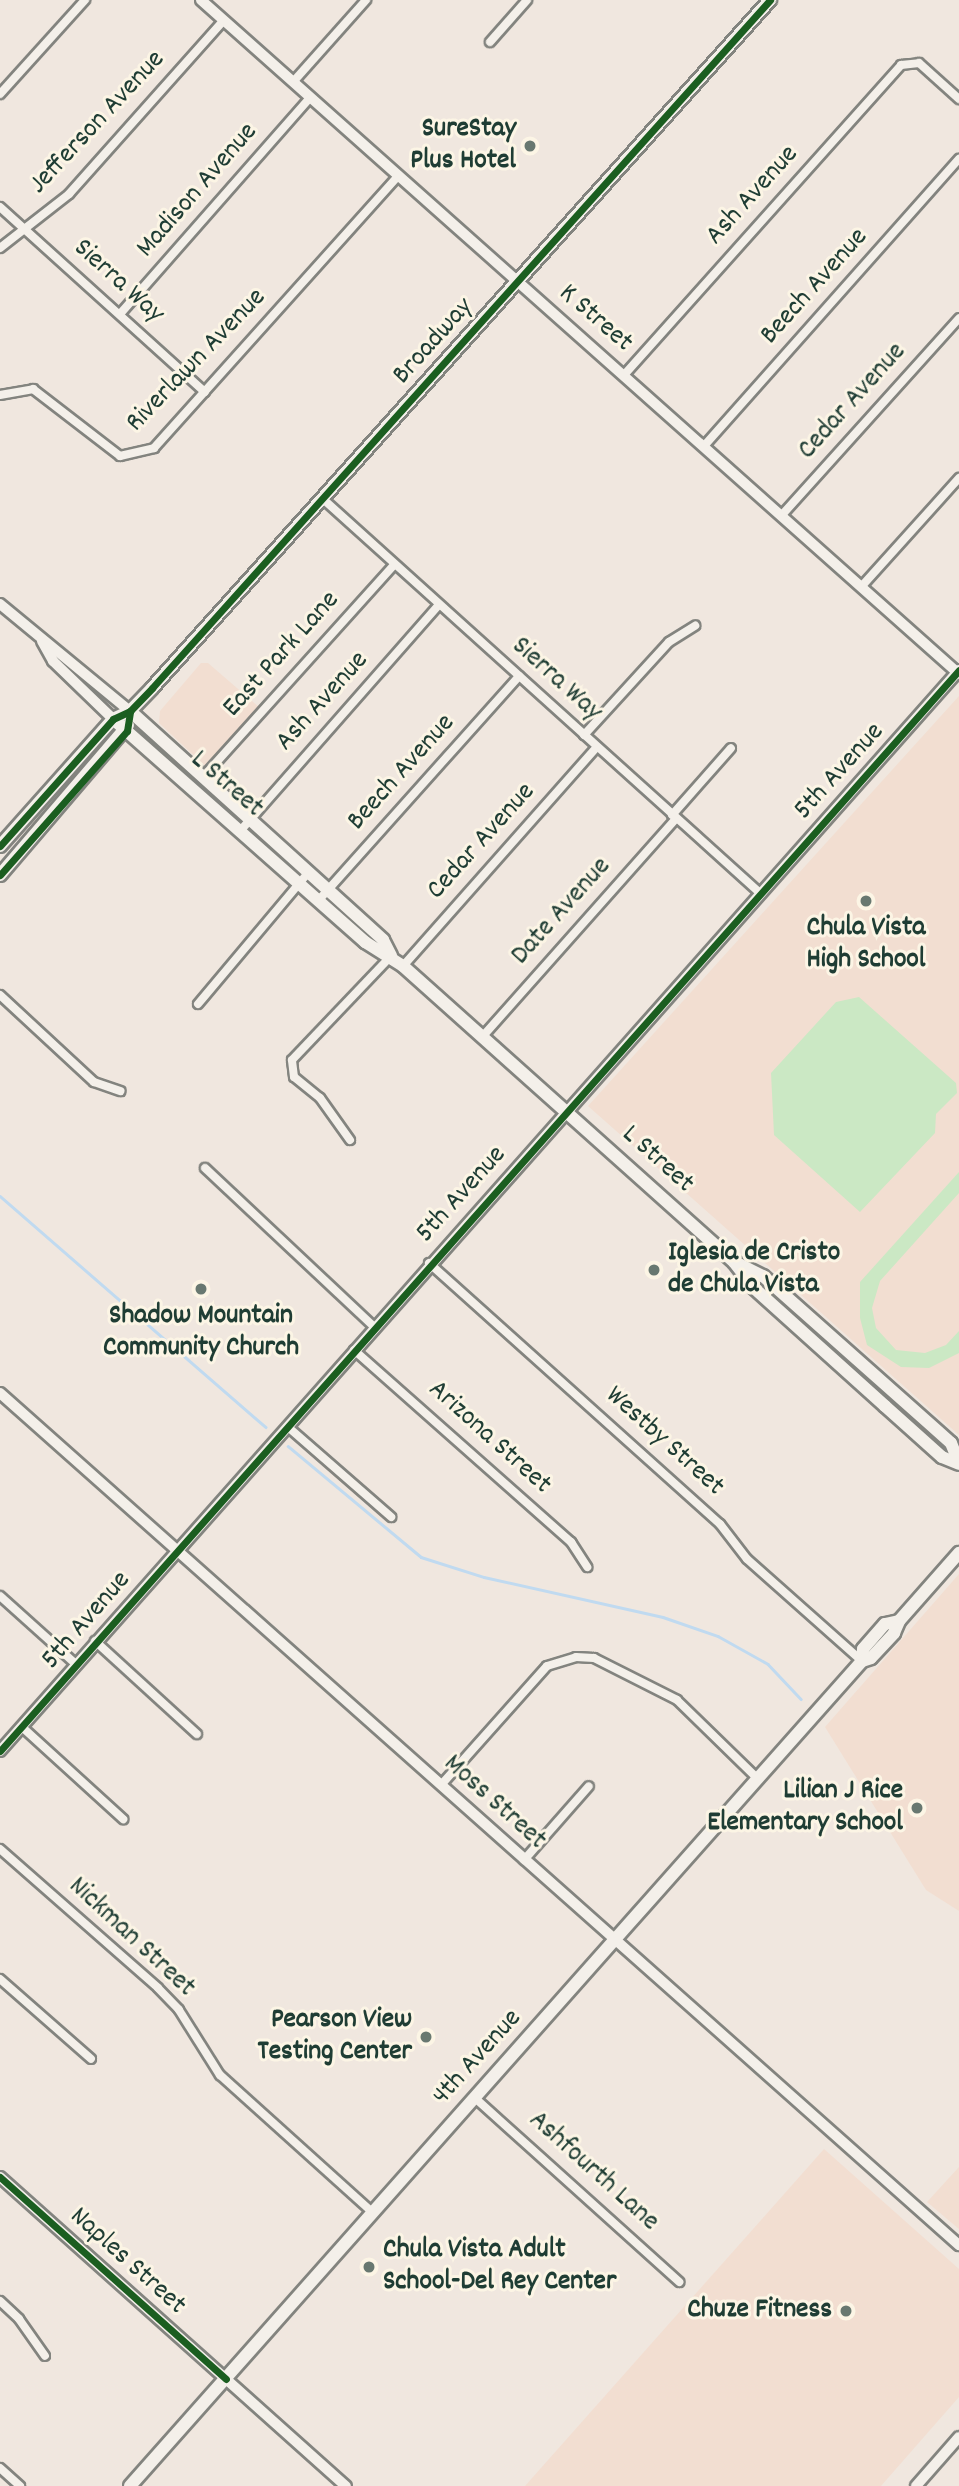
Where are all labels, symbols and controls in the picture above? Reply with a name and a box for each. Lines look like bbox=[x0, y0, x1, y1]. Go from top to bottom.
street label: Jefferson Avenue bbox=[23, 44, 173, 202]
place label: SureStay Plus Hotel bbox=[410, 113, 516, 179]
street label: Madison Avenue bbox=[130, 117, 266, 265]
marker: SureStay Plus Hotel bbox=[522, 138, 538, 154]
street label: Ash Avenue bbox=[699, 139, 807, 253]
street label: Beech Avenue bbox=[754, 222, 876, 352]
street label: Sierra Way bbox=[66, 232, 170, 332]
street label: K Street bbox=[551, 278, 639, 360]
street label: Riverlawn Avenue bbox=[120, 282, 274, 440]
street label: Broadway bbox=[386, 292, 482, 392]
street label: Cedar Avenue bbox=[792, 337, 914, 467]
street label: East Park Lane bbox=[217, 585, 347, 725]
street label: Sierra Way bbox=[504, 630, 608, 730]
street label: Ash Avenue bbox=[269, 645, 377, 759]
street label: Beech Avenue bbox=[341, 708, 463, 838]
street label: 5th Avenue bbox=[788, 716, 892, 828]
street label: L Street bbox=[183, 744, 269, 826]
street label: Cedar Avenue bbox=[421, 777, 543, 907]
street label: Date Avenue bbox=[505, 851, 619, 973]
marker: Chula Vista High School bbox=[858, 893, 874, 909]
place label: Chula Vista High School bbox=[807, 912, 925, 978]
street label: L Street bbox=[614, 1119, 700, 1201]
street label: 5th Avenue bbox=[410, 1139, 514, 1251]
place label: Iglesia de Cristo de Chula Vista bbox=[668, 1237, 840, 1303]
marker: Iglesia de Cristo de Chula Vista bbox=[646, 1262, 662, 1278]
marker: Shadow Mountain Community Church bbox=[193, 1281, 209, 1297]
place label: Shadow Mountain Community Church bbox=[103, 1300, 299, 1366]
street label: Arizona Street bbox=[420, 1374, 558, 1502]
street label: Westby Street bbox=[598, 1380, 730, 1504]
street label: 5th Avenue bbox=[35, 1565, 139, 1677]
street label: Moss Street bbox=[436, 1748, 552, 1858]
place label: Lilian J Rice Elementary School bbox=[707, 1775, 903, 1841]
marker: Lilian J Rice Elementary School bbox=[909, 1800, 925, 1816]
street label: Nickman Street bbox=[61, 1871, 201, 2005]
street label: 4th Avenue bbox=[426, 2003, 530, 2113]
place label: Pearson View Testing Center bbox=[257, 2004, 412, 2070]
marker: Pearson View Testing Center bbox=[418, 2029, 434, 2045]
street label: Ashfourth Lane bbox=[521, 2105, 665, 2239]
street label: Naples Street bbox=[62, 2201, 192, 2323]
place label: Chula Vista Adult School-Del Rey Center bbox=[383, 2234, 616, 2300]
marker: Chula Vista Adult School-Del Rey Center bbox=[361, 2259, 377, 2275]
place label: Chuze Fitness bbox=[687, 2294, 832, 2328]
marker: Chuze Fitness bbox=[838, 2303, 854, 2319]

